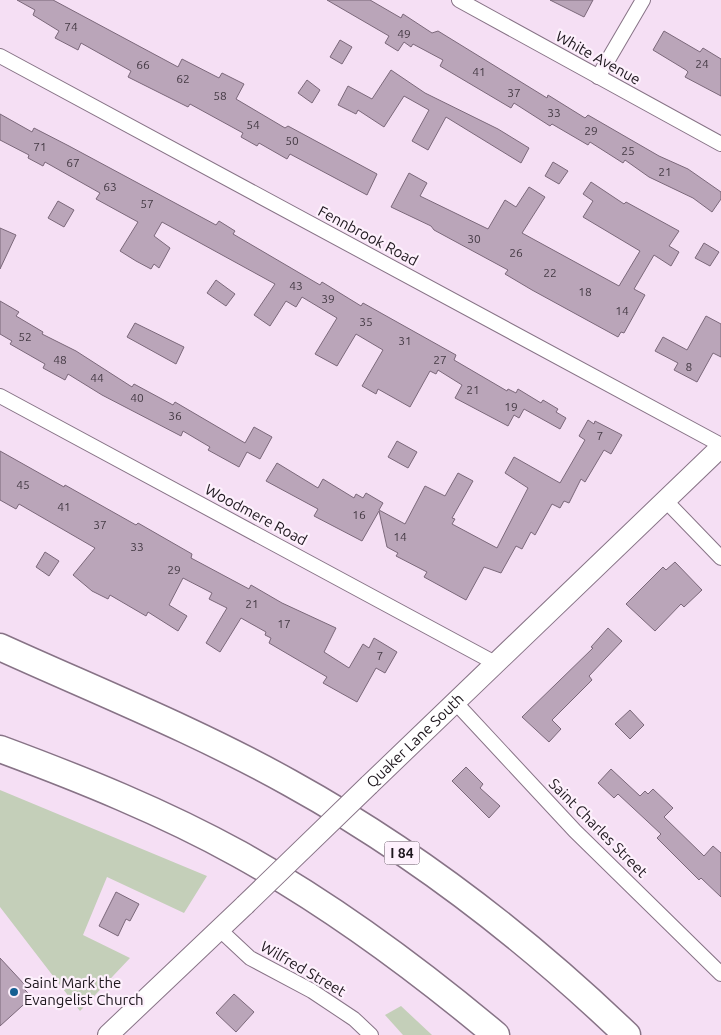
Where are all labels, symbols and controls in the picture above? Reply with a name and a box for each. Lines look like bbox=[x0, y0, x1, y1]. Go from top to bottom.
house number: 74 bbox=[64, 20, 78, 33]
house number: 49 bbox=[397, 27, 411, 40]
street label: White Avenue bbox=[553, 27, 644, 88]
house number: 24 bbox=[695, 57, 709, 70]
house number: 66 bbox=[136, 58, 150, 71]
house number: 41 bbox=[472, 65, 486, 78]
house number: 62 bbox=[176, 72, 190, 85]
house number: 37 bbox=[507, 86, 521, 99]
house number: 58 bbox=[213, 89, 227, 102]
house number: 33 bbox=[547, 106, 561, 119]
house number: 54 bbox=[246, 118, 260, 131]
house number: 29 bbox=[584, 124, 598, 137]
house number: 50 bbox=[285, 134, 299, 147]
house number: 71 bbox=[33, 140, 47, 153]
house number: 25 bbox=[621, 144, 635, 157]
house number: 67 bbox=[66, 156, 80, 169]
house number: 21 bbox=[658, 165, 672, 178]
house number: 63 bbox=[103, 180, 117, 193]
house number: 57 bbox=[140, 197, 154, 210]
street label: Fennbrook Road bbox=[315, 202, 421, 269]
house number: 30 bbox=[467, 232, 481, 245]
house number: 26 bbox=[509, 246, 523, 259]
house number: 22 bbox=[543, 266, 557, 279]
house number: 43 bbox=[289, 279, 303, 292]
house number: 18 bbox=[578, 285, 592, 298]
house number: 39 bbox=[321, 292, 335, 305]
house number: 14 bbox=[615, 304, 629, 317]
house number: 35 bbox=[359, 315, 373, 328]
house number: 52 bbox=[18, 330, 32, 343]
house number: 31 bbox=[398, 334, 412, 347]
house number: 48 bbox=[53, 353, 67, 366]
house number: 27 bbox=[433, 353, 447, 366]
house number: 8 bbox=[686, 360, 693, 373]
house number: 44 bbox=[90, 371, 104, 384]
house number: 21 bbox=[466, 383, 480, 396]
house number: 40 bbox=[130, 391, 144, 404]
house number: 19 bbox=[504, 400, 518, 413]
house number: 36 bbox=[168, 409, 182, 422]
house number: 7 bbox=[597, 429, 603, 442]
house number: 45 bbox=[16, 478, 30, 491]
street label: Woodmere Road bbox=[202, 480, 310, 549]
house number: 41 bbox=[57, 500, 71, 513]
house number: 16 bbox=[352, 508, 366, 521]
house number: 37 bbox=[93, 518, 107, 531]
house number: 14 bbox=[393, 530, 407, 543]
house number: 33 bbox=[130, 540, 144, 553]
house number: 29 bbox=[167, 563, 181, 576]
house number: 21 bbox=[245, 597, 259, 610]
house number: 17 bbox=[277, 617, 291, 630]
house number: 7 bbox=[377, 649, 383, 662]
street label: Quaker Lane South bbox=[363, 690, 467, 791]
street label: Saint Charles Street bbox=[546, 775, 651, 881]
road number: I 84 bbox=[384, 841, 420, 864]
street label: Wilfred Street bbox=[258, 937, 349, 1000]
place label: Saint Mark the Evangelist Church bbox=[24, 974, 144, 1008]
marker: Saint Mark the Evangelist Church bbox=[8, 986, 20, 998]

